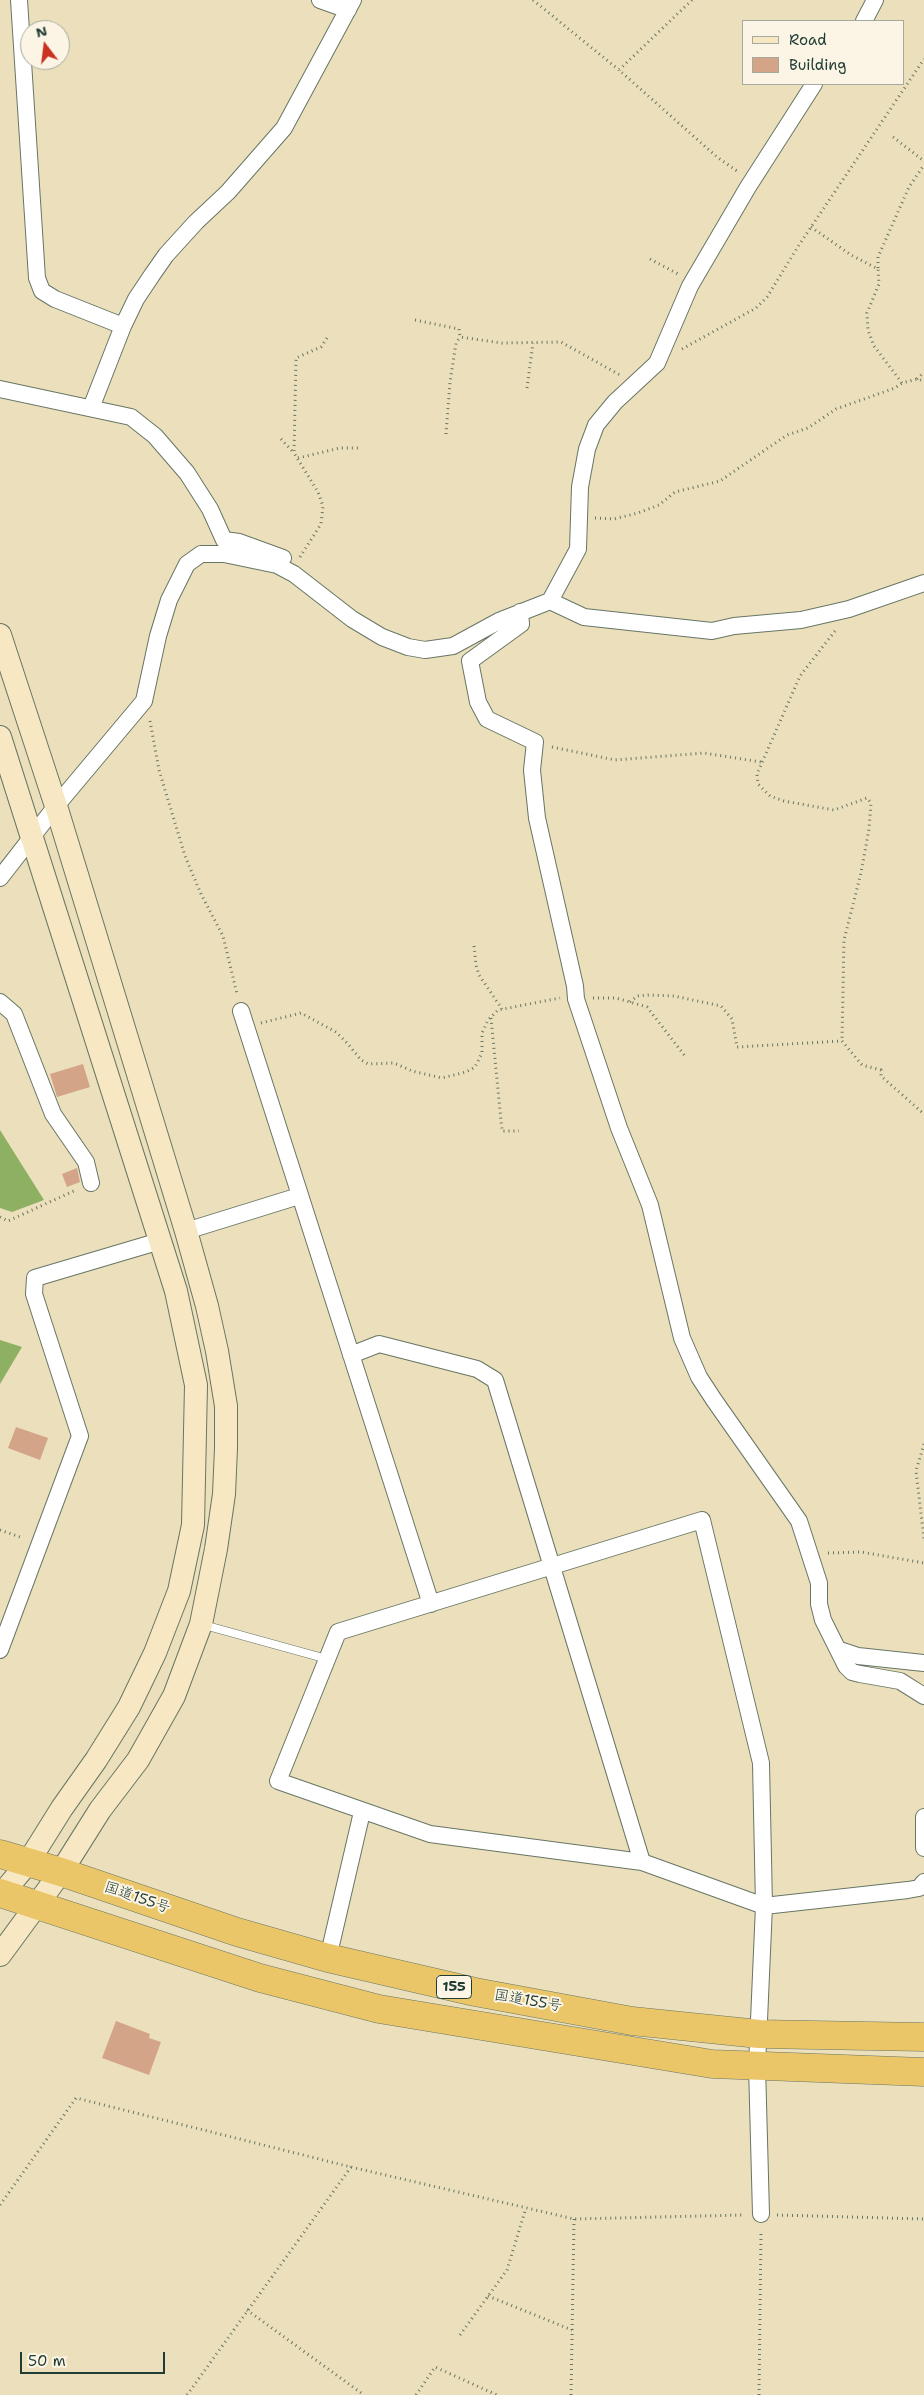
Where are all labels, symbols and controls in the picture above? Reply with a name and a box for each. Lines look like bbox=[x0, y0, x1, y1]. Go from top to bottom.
north arrow bbox=[20, 20, 70, 70]
legend bbox=[742, 20, 904, 85]
text: N bbox=[34, 21, 49, 42]
text: Road bbox=[789, 30, 827, 50]
text: Building bbox=[789, 55, 846, 75]
street label: 国道155号 bbox=[101, 1878, 173, 1918]
road number: 155 bbox=[436, 1975, 472, 1998]
street label: 国道155号 bbox=[493, 1986, 563, 2016]
scale bar bbox=[22, 2342, 168, 2374]
text: 50 m bbox=[28, 2351, 66, 2371]

